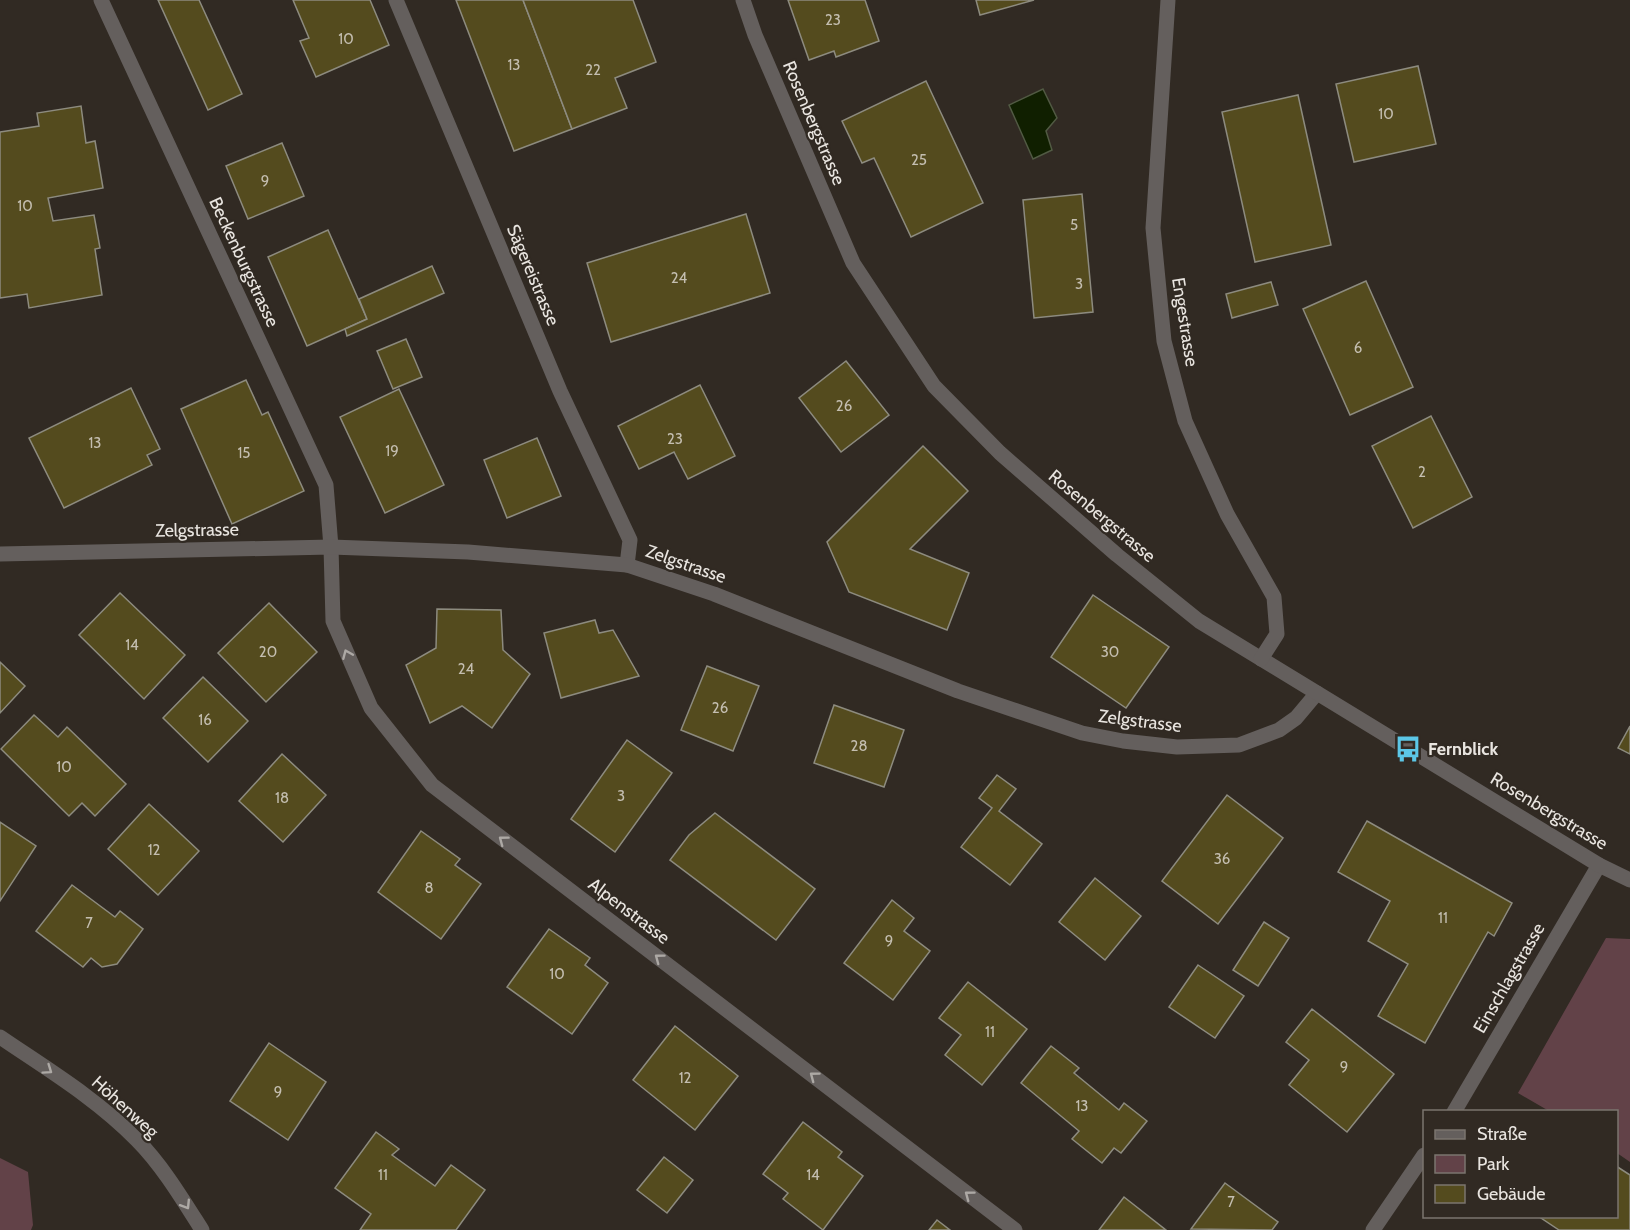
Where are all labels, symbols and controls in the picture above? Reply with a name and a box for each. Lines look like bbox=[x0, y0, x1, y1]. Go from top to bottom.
house number: 23 bbox=[825, 11, 841, 29]
house number: 10 bbox=[338, 30, 354, 48]
house number: 13 bbox=[507, 56, 521, 74]
street label: Rosenbergstrasse bbox=[778, 58, 850, 188]
house number: 22 bbox=[585, 61, 601, 79]
house number: 10 bbox=[1378, 105, 1394, 123]
house number: 25 bbox=[911, 151, 927, 169]
house number: 9 bbox=[261, 172, 269, 190]
street label: Beckenburgstrasse bbox=[204, 194, 284, 330]
house number: 10 bbox=[17, 197, 33, 215]
house number: 5 bbox=[1070, 216, 1078, 234]
street label: Sägereistrasse bbox=[502, 221, 564, 329]
house number: 24 bbox=[671, 269, 688, 287]
house number: 3 bbox=[1075, 275, 1083, 293]
street label: Engestrasse bbox=[1167, 276, 1203, 368]
house number: 6 bbox=[1354, 339, 1362, 357]
house number: 26 bbox=[836, 397, 852, 415]
house number: 23 bbox=[667, 430, 683, 448]
house number: 13 bbox=[88, 434, 102, 452]
house number: 19 bbox=[385, 442, 399, 460]
house number: 15 bbox=[237, 444, 251, 462]
house number: 2 bbox=[1418, 463, 1426, 481]
street label: Rosenbergstrasse bbox=[1044, 465, 1160, 567]
street label: Zelgstrasse bbox=[155, 518, 239, 542]
street label: Zelgstrasse bbox=[643, 540, 729, 588]
house number: 14 bbox=[125, 636, 139, 654]
house number: 20 bbox=[259, 643, 277, 661]
house number: 30 bbox=[1101, 643, 1119, 661]
one-way arrow bbox=[342, 649, 354, 660]
house number: 24 bbox=[458, 660, 475, 678]
house number: 26 bbox=[712, 699, 728, 717]
street label: Zelgstrasse bbox=[1097, 705, 1183, 737]
house number: 16 bbox=[198, 711, 212, 729]
bus stop icon: Fernblick bbox=[1393, 734, 1423, 764]
house number: 28 bbox=[851, 737, 867, 755]
place label: Fernblick bbox=[1428, 738, 1498, 760]
house number: 10 bbox=[56, 758, 72, 776]
street label: Rosenbergstrasse bbox=[1486, 767, 1612, 855]
house number: 3 bbox=[617, 787, 625, 805]
house number: 18 bbox=[275, 789, 289, 807]
one-way arrow bbox=[499, 836, 510, 847]
house number: 12 bbox=[148, 841, 161, 859]
house number: 36 bbox=[1214, 850, 1230, 868]
street label: Alpenstrasse bbox=[584, 873, 674, 949]
house number: 8 bbox=[424, 879, 434, 897]
house number: 11 bbox=[1438, 909, 1448, 927]
house number: 7 bbox=[85, 914, 93, 932]
street label: Einschlagstrasse bbox=[1469, 919, 1549, 1037]
house number: 9 bbox=[885, 932, 893, 950]
one-way arrow bbox=[654, 954, 665, 965]
house number: 10 bbox=[549, 965, 565, 983]
house number: 11 bbox=[985, 1023, 995, 1041]
house number: 9 bbox=[1340, 1058, 1348, 1076]
one-way arrow bbox=[42, 1063, 53, 1074]
house number: 12 bbox=[679, 1069, 692, 1087]
street label: Höhenweg bbox=[87, 1071, 164, 1143]
one-way arrow bbox=[809, 1073, 820, 1084]
house number: 9 bbox=[274, 1083, 282, 1101]
house number: 13 bbox=[1075, 1097, 1089, 1115]
legend bbox=[1423, 1110, 1618, 1218]
text: Straße bbox=[1477, 1123, 1527, 1145]
text: Park bbox=[1477, 1153, 1510, 1175]
house number: 11 bbox=[378, 1166, 388, 1184]
house number: 14 bbox=[806, 1166, 820, 1184]
text: Gebäude bbox=[1477, 1183, 1546, 1205]
one-way arrow bbox=[964, 1191, 975, 1202]
house number: 7 bbox=[1227, 1193, 1235, 1211]
one-way arrow bbox=[178, 1199, 190, 1209]

